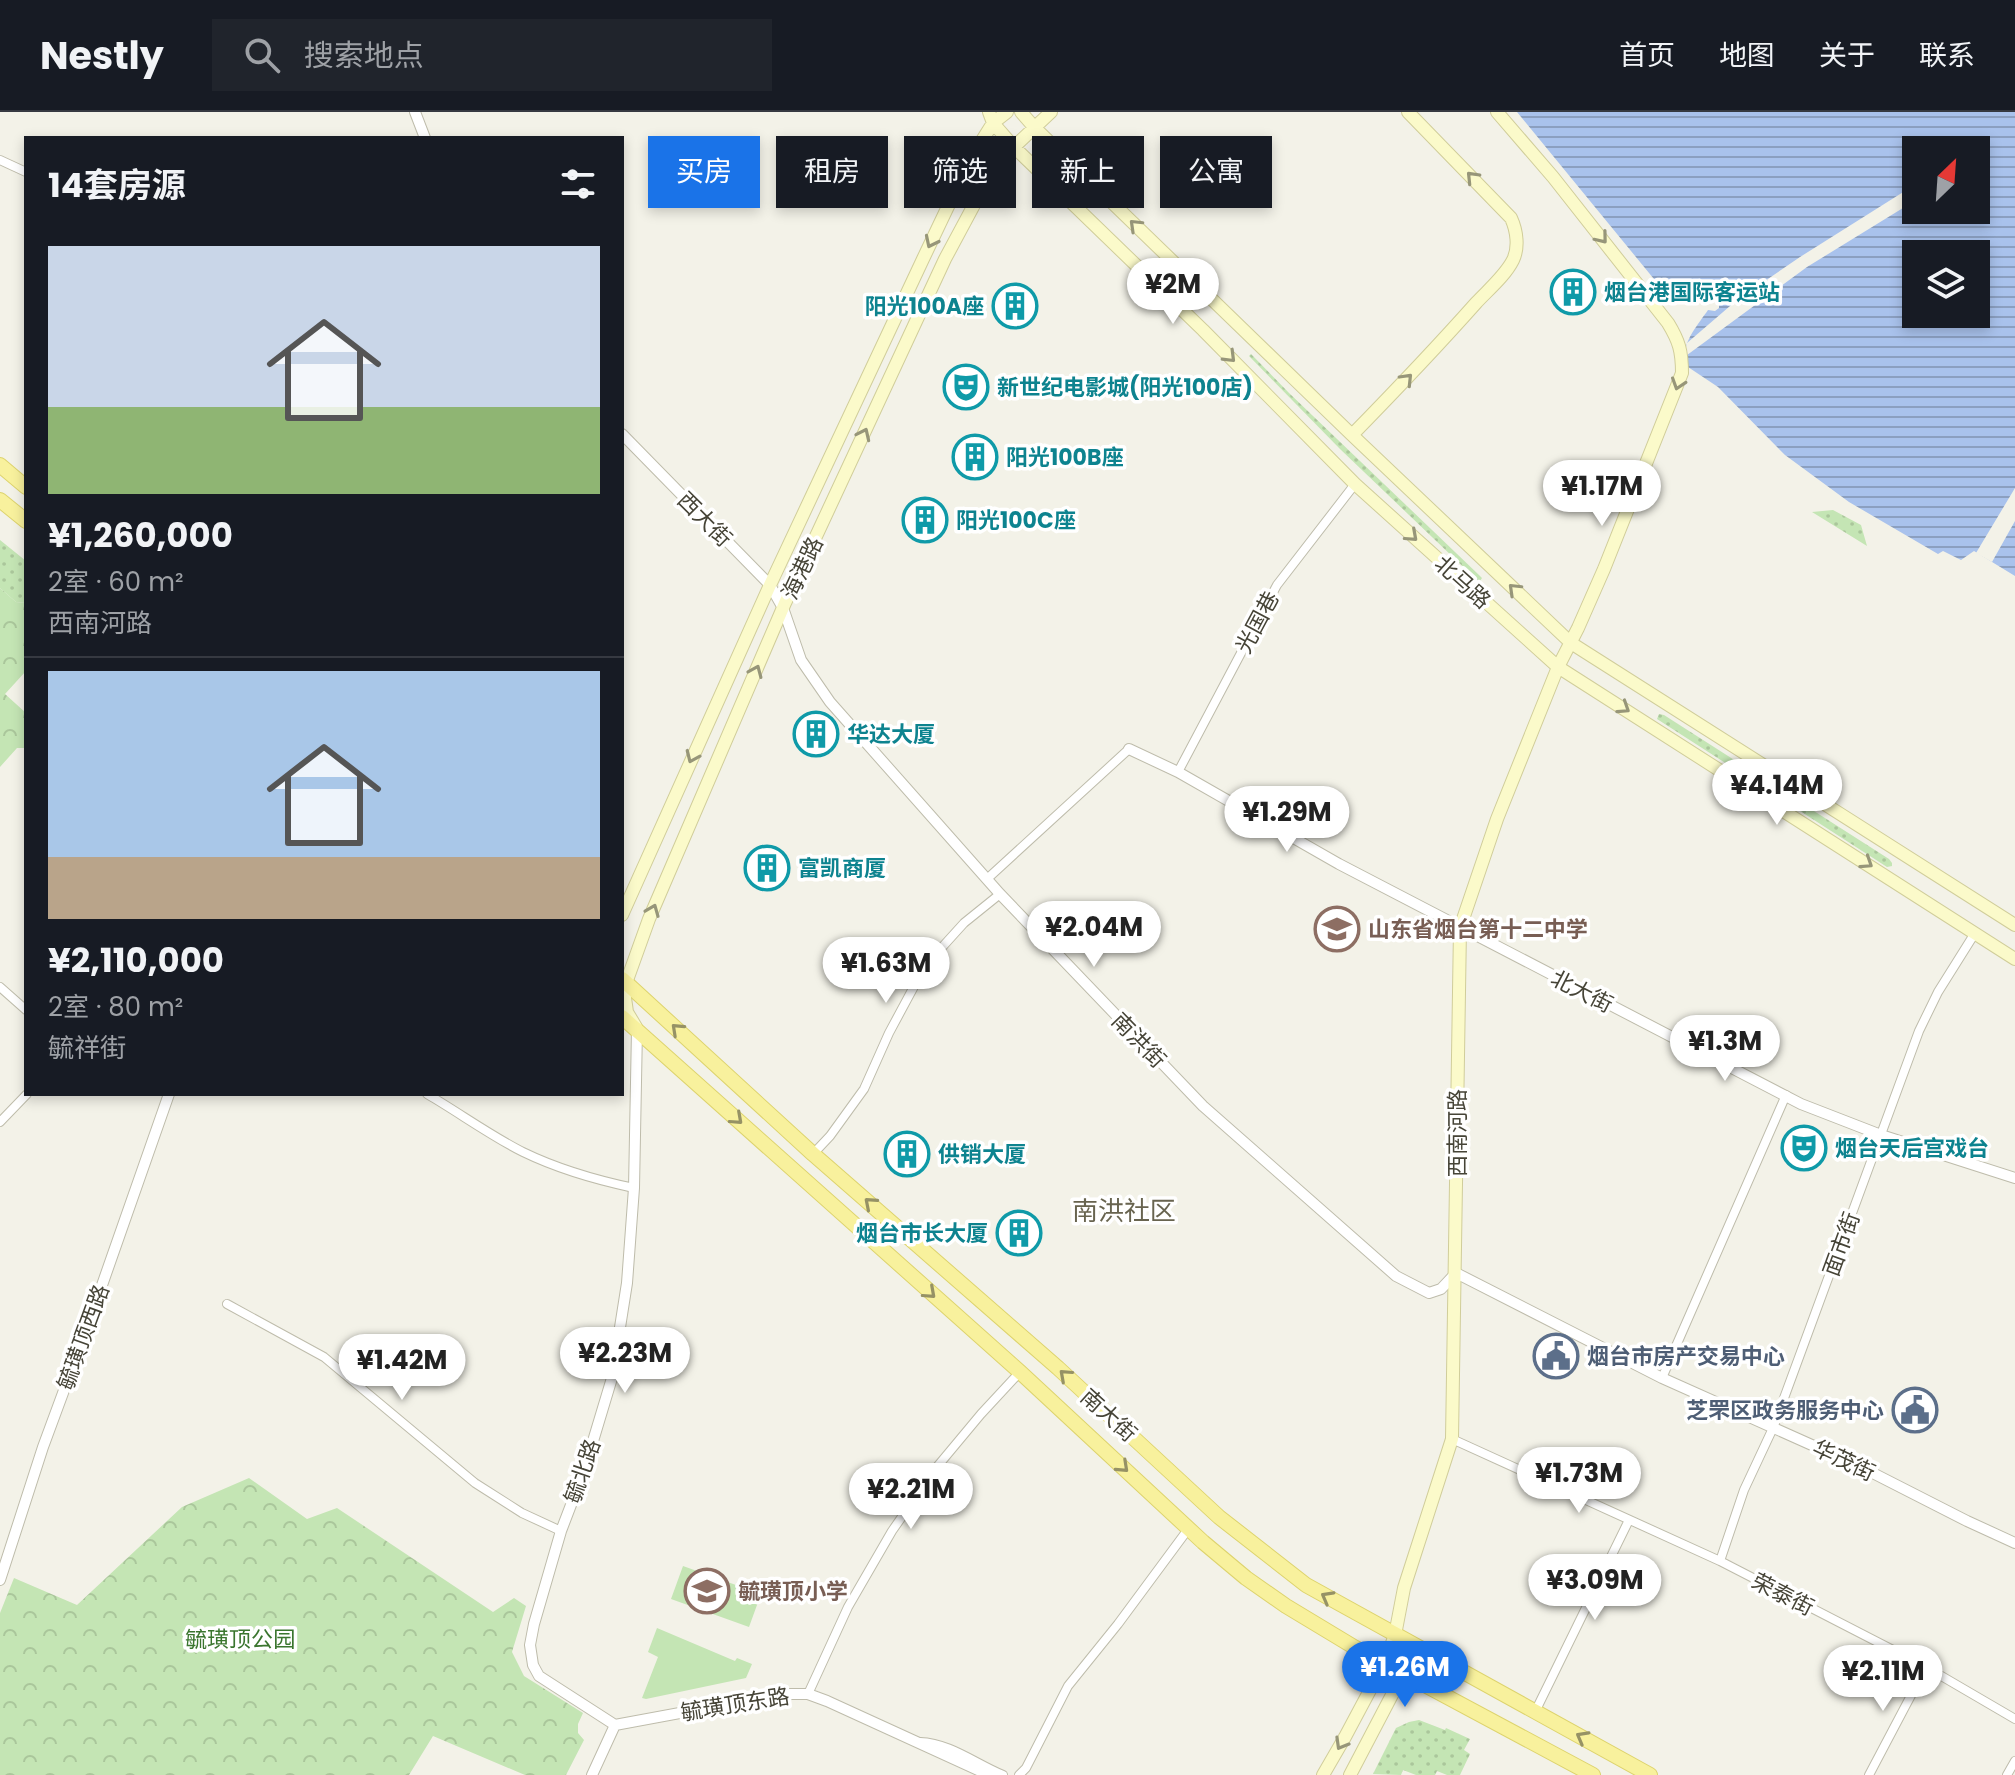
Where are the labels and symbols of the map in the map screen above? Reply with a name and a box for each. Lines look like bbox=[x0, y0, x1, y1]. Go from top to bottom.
north arrow bbox=[1902, 136, 1990, 224]
one-way arrow bbox=[1467, 172, 1481, 186]
one-way arrow bbox=[1130, 220, 1144, 234]
one-way arrow bbox=[1592, 229, 1607, 243]
one-way arrow bbox=[925, 233, 941, 248]
pin: ¥2M bbox=[1134, 258, 1212, 326]
building icon: 烟台港国际客运站 bbox=[1549, 268, 1597, 316]
place label: 烟台港国际客运站 bbox=[1604, 277, 1780, 308]
building icon: 阳光100A座 bbox=[991, 282, 1039, 330]
place label: 阳光100A座 bbox=[865, 291, 984, 322]
one-way arrow bbox=[1221, 348, 1235, 363]
theatre icon: 新世纪电影城(阳光100店) bbox=[942, 363, 990, 411]
place label: 新世纪电影城(阳光100店) bbox=[997, 372, 1253, 403]
one-way arrow bbox=[1397, 374, 1412, 388]
one-way arrow bbox=[1671, 376, 1687, 390]
one-way arrow bbox=[854, 428, 870, 442]
building icon: 阳光100B座 bbox=[951, 433, 999, 481]
place label: 阳光100B座 bbox=[1006, 442, 1123, 473]
pin: ¥1.17M bbox=[1537, 460, 1667, 528]
street label: 西大街 bbox=[670, 485, 739, 554]
building icon: 阳光100C座 bbox=[901, 496, 949, 544]
place label: 阳光100C座 bbox=[956, 505, 1076, 536]
one-way arrow bbox=[1403, 527, 1418, 541]
street label: 海港路 bbox=[774, 532, 830, 605]
street label: 北马路 bbox=[1428, 549, 1498, 616]
one-way arrow bbox=[1509, 584, 1523, 598]
street label: 光国巷 bbox=[1228, 586, 1287, 659]
one-way arrow bbox=[746, 664, 762, 679]
one-way arrow bbox=[1615, 699, 1630, 714]
building icon: 华达大厦 bbox=[792, 710, 840, 758]
place label: 华达大厦 bbox=[847, 719, 935, 750]
one-way arrow bbox=[685, 749, 701, 763]
pin: ¥4.14M bbox=[1712, 759, 1842, 827]
pin: ¥1.29M bbox=[1222, 786, 1352, 854]
building icon: 富凯商厦 bbox=[743, 844, 791, 892]
place label: 富凯商厦 bbox=[798, 853, 886, 884]
one-way arrow bbox=[1858, 854, 1873, 869]
pin: ¥2.04M bbox=[1029, 901, 1159, 969]
one-way arrow bbox=[644, 903, 660, 918]
school or university icon: 山东省烟台第十二中学 bbox=[1313, 905, 1361, 953]
place label: 山东省烟台第十二中学 bbox=[1368, 914, 1588, 945]
pin: ¥1.63M bbox=[821, 937, 951, 1005]
street label: 北大街 bbox=[1545, 963, 1618, 1020]
street label: 南洪街 bbox=[1105, 1006, 1173, 1075]
pin: ¥1.3M bbox=[1669, 1015, 1781, 1083]
one-way arrow bbox=[672, 1023, 686, 1038]
street label: 西南河路 bbox=[1442, 1089, 1473, 1177]
one-way arrow bbox=[727, 1109, 742, 1124]
theatre icon: 烟台天后宫戏台 bbox=[1780, 1124, 1828, 1172]
building icon: 供销大厦 bbox=[883, 1130, 931, 1178]
place label: 烟台天后宫戏台 bbox=[1835, 1133, 1989, 1164]
place label: 供销大厦 bbox=[938, 1139, 1026, 1170]
district label: 南洪社区 bbox=[1072, 1193, 1176, 1229]
one-way arrow bbox=[864, 1198, 879, 1213]
street label: 面市街 bbox=[1816, 1208, 1867, 1280]
building icon: 烟台市长大厦 bbox=[995, 1209, 1043, 1257]
place label: 烟台市长大厦 bbox=[856, 1218, 988, 1249]
street label: 毓璜顶西路 bbox=[50, 1280, 117, 1394]
one-way arrow bbox=[921, 1283, 935, 1298]
pin: ¥2.23M bbox=[560, 1327, 690, 1395]
public building icon: 烟台市房产交易中心 bbox=[1532, 1332, 1580, 1380]
pin: ¥1.42M bbox=[337, 1334, 467, 1402]
place label: 烟台市房产交易中心 bbox=[1587, 1341, 1785, 1372]
one-way arrow bbox=[1060, 1370, 1075, 1384]
street label: 南大街 bbox=[1074, 1382, 1144, 1449]
public building icon: 芝罘区政务服务中心 bbox=[1891, 1386, 1939, 1434]
place label: 芝罘区政务服务中心 bbox=[1686, 1395, 1884, 1426]
street label: 华茂街 bbox=[1807, 1432, 1880, 1488]
street label: 毓北路 bbox=[557, 1435, 608, 1507]
pin: ¥1.73M bbox=[1514, 1447, 1644, 1515]
one-way arrow bbox=[1113, 1458, 1128, 1472]
pin: ¥2.21M bbox=[846, 1463, 976, 1531]
pin: ¥3.09M bbox=[1530, 1554, 1660, 1622]
street label: 荣泰街 bbox=[1746, 1566, 1819, 1623]
school or university icon: 毓璜顶小学 bbox=[683, 1567, 731, 1615]
place label: 毓璜顶小学 bbox=[738, 1576, 848, 1607]
one-way arrow bbox=[1321, 1591, 1336, 1607]
park label: 毓璜顶公园 bbox=[185, 1624, 295, 1655]
pin: ¥1.26M bbox=[1340, 1641, 1470, 1709]
pin: ¥2.11M bbox=[1818, 1645, 1948, 1713]
street label: 毓璜顶东路 bbox=[678, 1681, 792, 1728]
one-way arrow bbox=[1575, 1732, 1590, 1747]
one-way arrow bbox=[1335, 1735, 1351, 1749]

